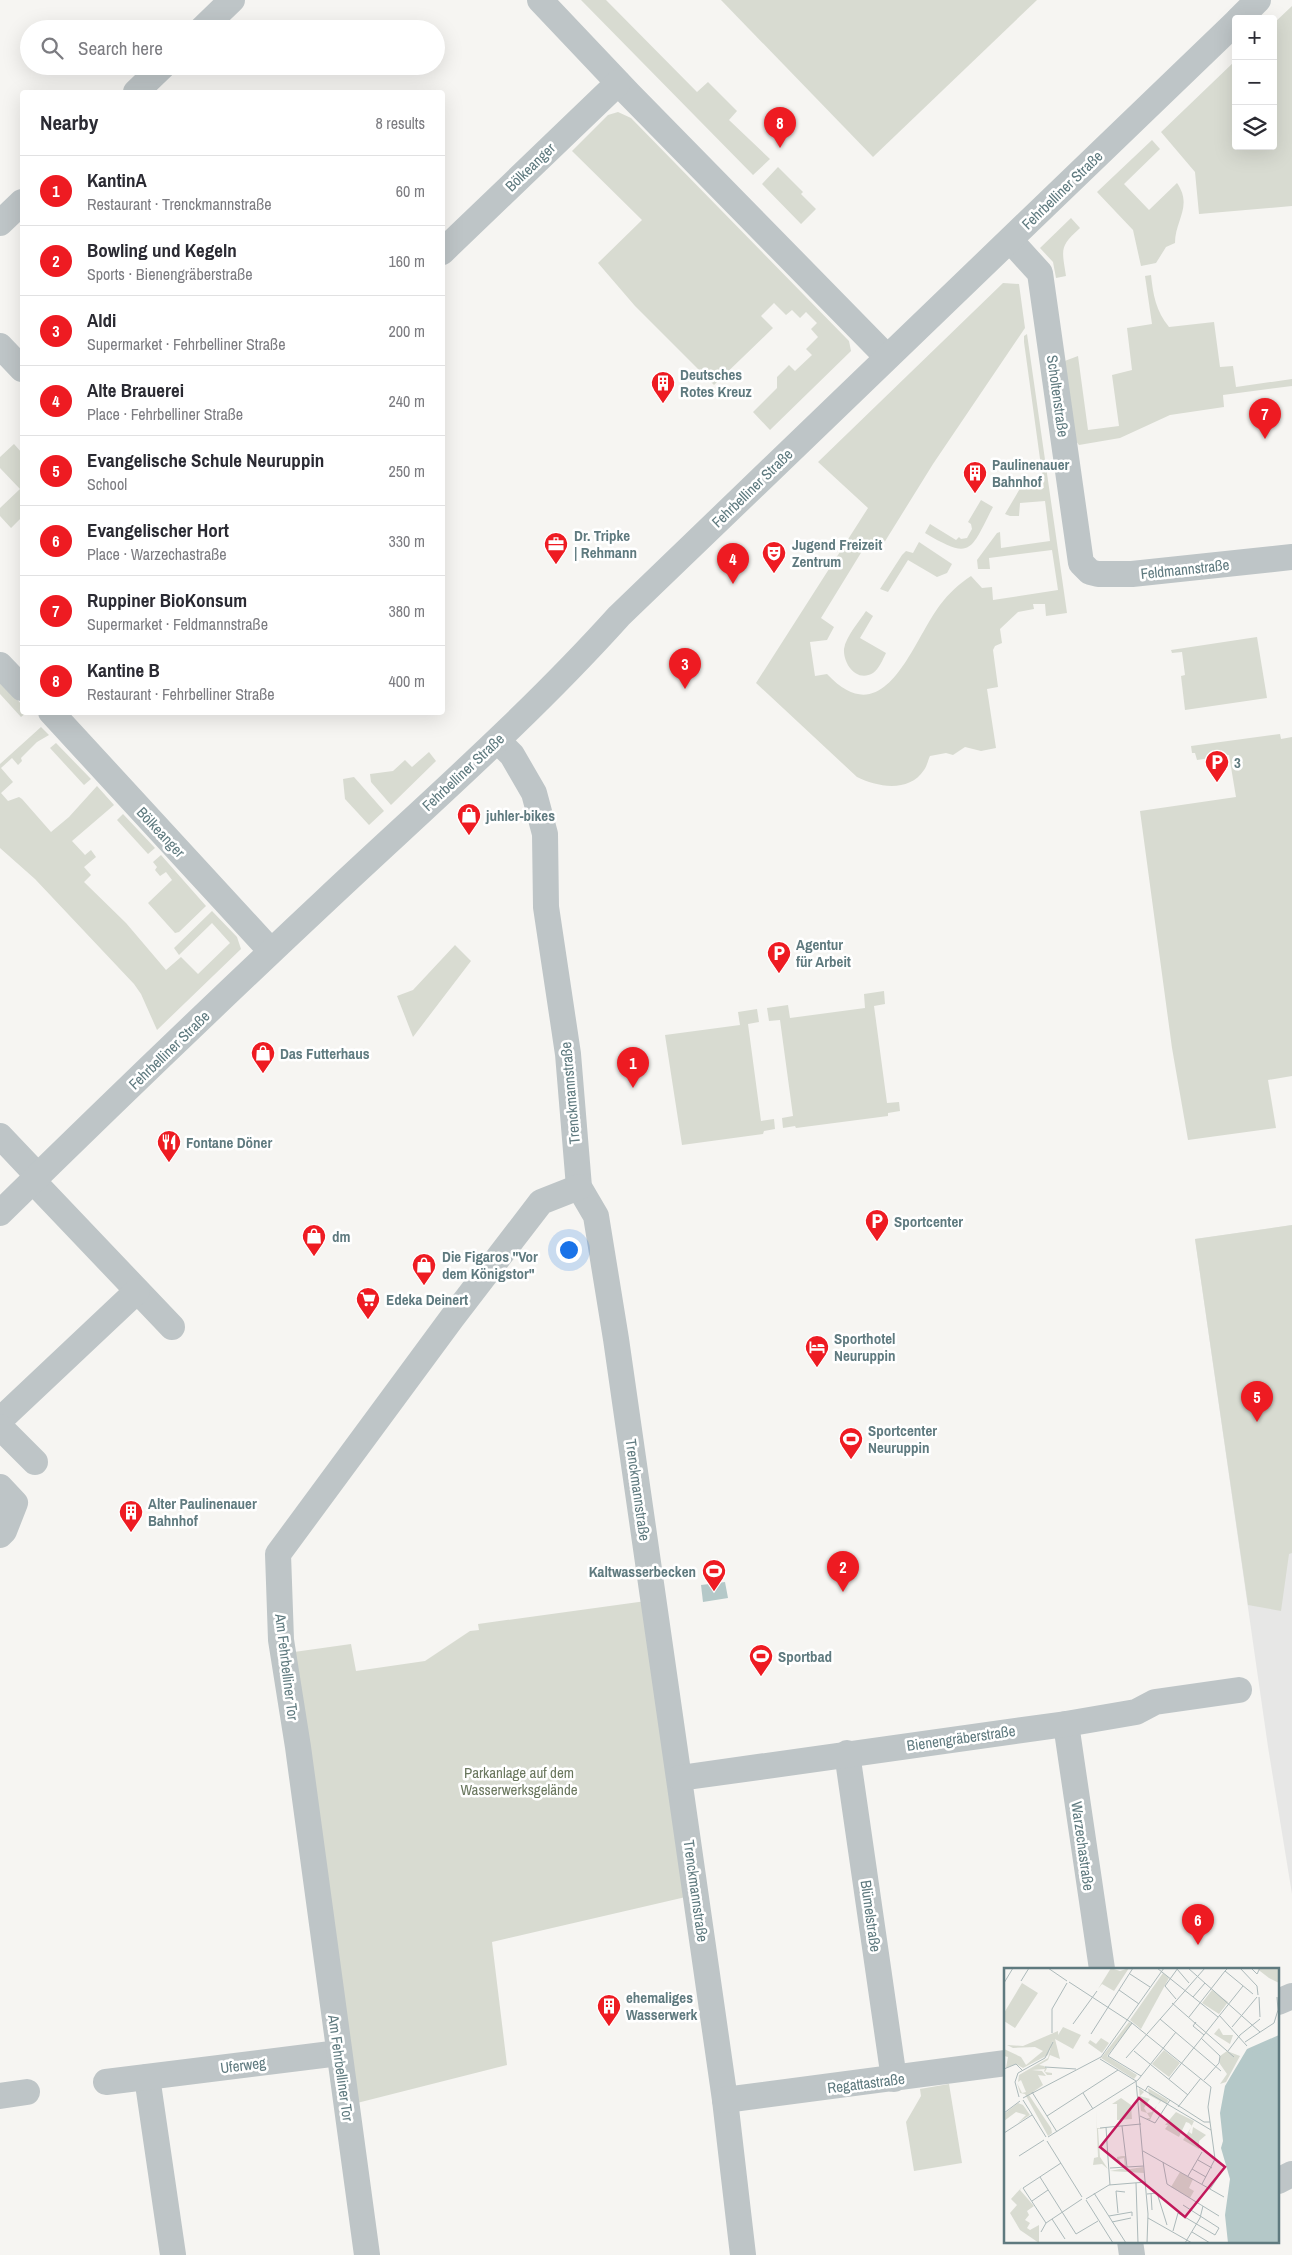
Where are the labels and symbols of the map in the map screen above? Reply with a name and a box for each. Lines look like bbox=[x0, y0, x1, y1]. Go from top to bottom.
pin: 8 bbox=[764, 107, 796, 148]
street label: Bölkeanger bbox=[500, 138, 560, 196]
street label: Fehrbelliner Straße bbox=[1017, 146, 1107, 234]
street label: Scholtenstraße bbox=[1042, 354, 1074, 439]
place label: Deutsches Rotes Kreuz bbox=[680, 364, 752, 402]
building icon: Deutsches Rotes Kreuz bbox=[650, 370, 676, 404]
pin: 7 bbox=[1249, 398, 1281, 439]
street label: Fehrbelliner Straße bbox=[707, 444, 797, 532]
place label: Paulinenauer Bahnhof bbox=[992, 454, 1069, 492]
building icon: Paulinenauer Bahnhof bbox=[962, 460, 988, 494]
place label: Dr. Tripke | Rehmann bbox=[574, 525, 637, 563]
office icon: Dr. Tripke | Rehmann bbox=[543, 531, 569, 565]
place label: Jugend Freizeit Zentrum bbox=[792, 534, 882, 572]
theatre icon: Jugend Freizeit Zentrum bbox=[761, 540, 787, 574]
pin: 4 bbox=[717, 543, 749, 584]
street label: Feldmannstraße bbox=[1140, 554, 1230, 584]
pin: 3 bbox=[669, 648, 701, 689]
street label: Fehrbelliner Straße bbox=[417, 728, 509, 816]
parking icon: 3 bbox=[1204, 749, 1230, 783]
place label: 3 bbox=[1234, 752, 1241, 773]
street label: Bölkeanger bbox=[132, 802, 190, 862]
shop icon: juhler-bikes bbox=[456, 802, 482, 836]
place label: juhler-bikes bbox=[485, 805, 555, 826]
place label: Agentur für Arbeit bbox=[796, 934, 851, 972]
parking icon: Agentur für Arbeit bbox=[766, 940, 792, 974]
street label: Fehrbelliner Straße bbox=[124, 1006, 214, 1094]
shop icon: Das Futterhaus bbox=[250, 1040, 276, 1074]
street label: Trenckmannstraße bbox=[555, 1041, 585, 1145]
place label: Das Futterhaus bbox=[280, 1043, 370, 1064]
pin: 1 bbox=[617, 1047, 649, 1088]
restaurant icon: Fontane Döner bbox=[156, 1129, 182, 1163]
place label: Fontane Döner bbox=[186, 1132, 272, 1153]
parking icon: Sportcenter bbox=[864, 1208, 890, 1242]
place label: Sportcenter bbox=[894, 1211, 963, 1232]
shop icon: dm bbox=[301, 1223, 327, 1257]
place label: dm bbox=[332, 1226, 351, 1247]
your location bbox=[556, 1237, 582, 1263]
place label: Die Figaros "Vor dem Königstor" bbox=[442, 1246, 538, 1284]
shop icon: Die Figaros "Vor dem Königstor" bbox=[411, 1252, 437, 1286]
supermarket icon: Edeka Deinert bbox=[355, 1286, 381, 1320]
place label: Edeka Deinert bbox=[386, 1289, 468, 1310]
place label: Sporthotel Neuruppin bbox=[834, 1328, 896, 1366]
hotel icon: Sporthotel Neuruppin bbox=[804, 1334, 830, 1368]
pin: 5 bbox=[1241, 1381, 1273, 1422]
place label: Sportcenter Neuruppin bbox=[868, 1420, 937, 1458]
sports icon: Sportcenter Neuruppin bbox=[838, 1426, 864, 1460]
street label: Trenckmannstraße bbox=[620, 1438, 656, 1542]
place label: Alter Paulinenauer Bahnhof bbox=[148, 1493, 257, 1531]
building icon: Alter Paulinenauer Bahnhof bbox=[118, 1499, 144, 1533]
pin: 2 bbox=[827, 1551, 859, 1592]
sports icon: Kaltwasserbecken bbox=[701, 1558, 727, 1592]
place label: Kaltwasserbecken bbox=[589, 1561, 696, 1582]
street label: Am Fehrbelliner Tor bbox=[270, 1612, 304, 1721]
sports icon: Sportbad bbox=[748, 1643, 774, 1677]
place label: Sportbad bbox=[778, 1646, 832, 1667]
street label: Bienengräberstraße bbox=[905, 1720, 1017, 1756]
park label: Parkanlage auf dem Wasserwerksgelände bbox=[460, 1762, 578, 1800]
street label: Warzechastraße bbox=[1066, 1800, 1100, 1892]
street label: Trenckmannstraße bbox=[678, 1839, 714, 1943]
street label: Blümelstraße bbox=[856, 1879, 886, 1953]
pin: 6 bbox=[1182, 1904, 1214, 1945]
inset map bbox=[1004, 1968, 1280, 2242]
place label: ehemaliges Wasserwerk bbox=[626, 1987, 698, 2025]
building icon: ehemaliges Wasserwerk bbox=[596, 1993, 622, 2027]
street label: Am Fehrbelliner Tor bbox=[323, 2012, 359, 2123]
street label: Uferweg bbox=[219, 2052, 267, 2078]
street label: Regattastraße bbox=[826, 2068, 906, 2098]

